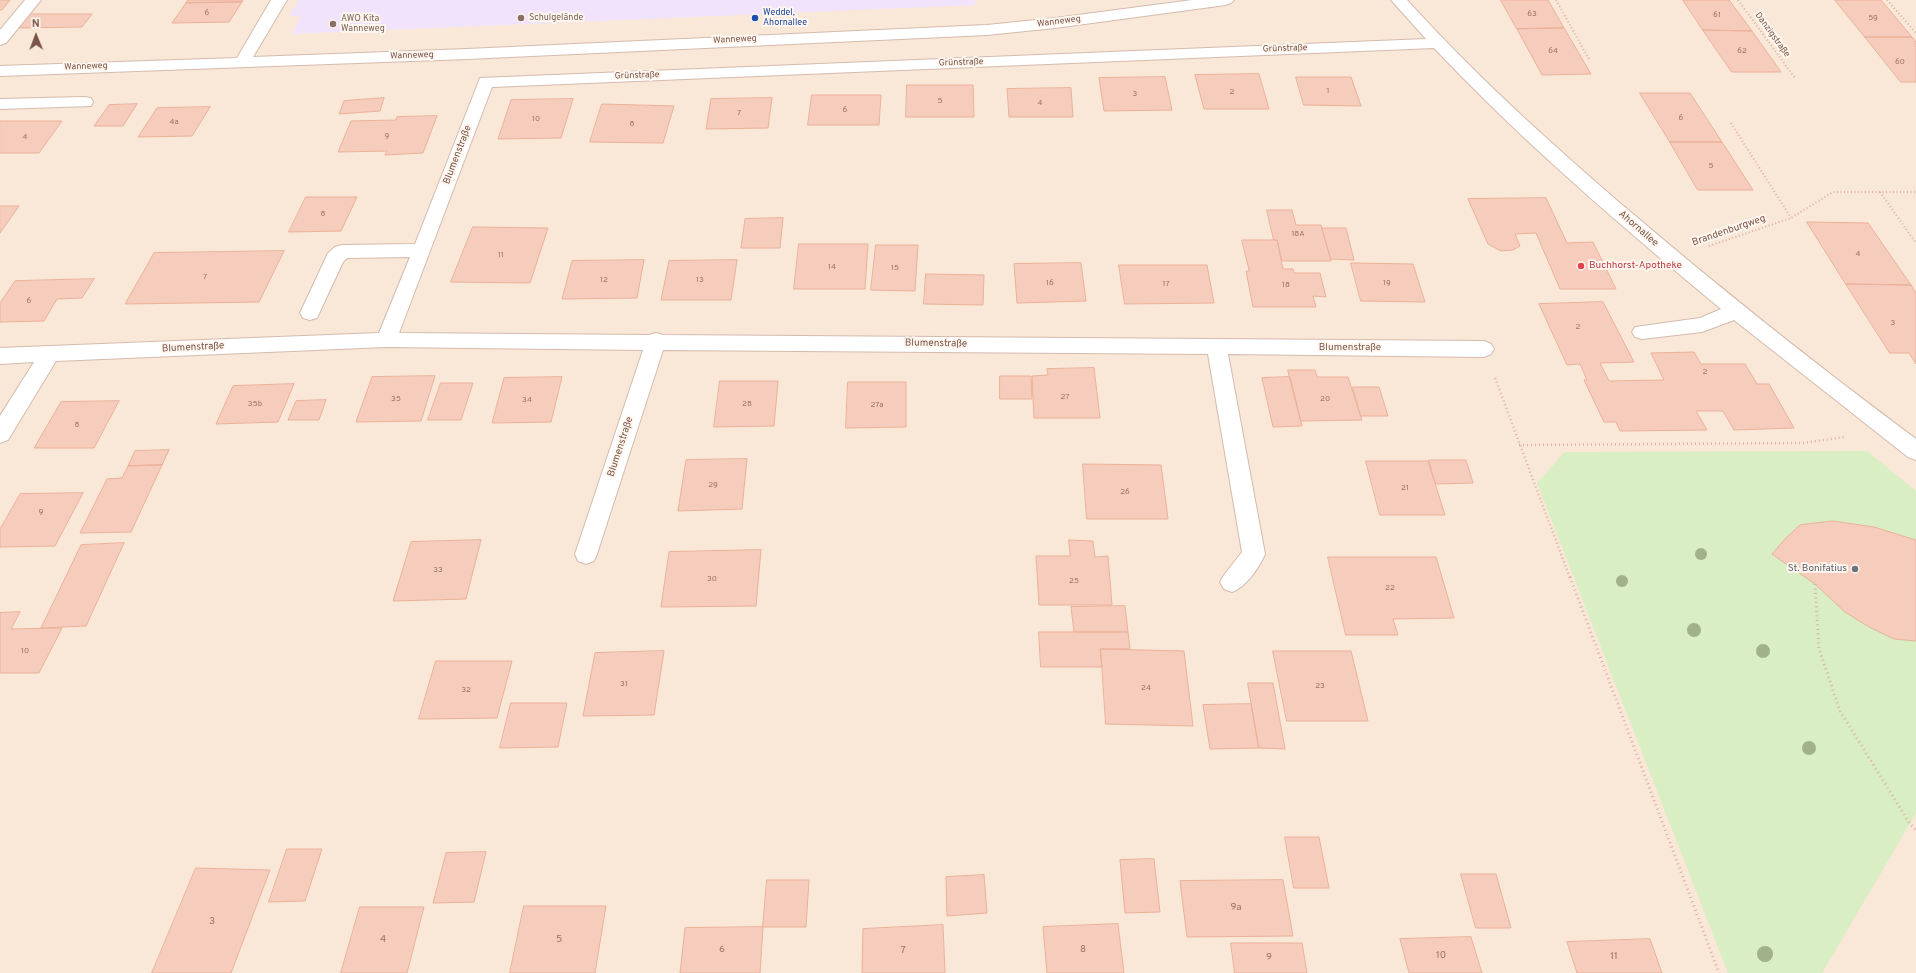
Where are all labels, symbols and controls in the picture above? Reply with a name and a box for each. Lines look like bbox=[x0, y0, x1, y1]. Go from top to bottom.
house number: 6 bbox=[205, 8, 209, 18]
place label: Weddel, Ahornallee bbox=[763, 8, 807, 29]
house number: 63 bbox=[1527, 9, 1537, 19]
house number: 61 bbox=[1713, 10, 1721, 20]
street label: Danzigstraße bbox=[1752, 10, 1792, 60]
marker: Schulgelände bbox=[516, 13, 526, 23]
place label: Schulgelände bbox=[529, 13, 583, 23]
marker: Weddel, Ahornallee bbox=[750, 13, 760, 23]
house number: 59 bbox=[1868, 13, 1878, 23]
place label: AWO Kita Wanneweg bbox=[341, 14, 385, 35]
street label: Wanneweg bbox=[1037, 14, 1081, 30]
north arrow bbox=[16, 16, 56, 56]
text: N bbox=[32, 17, 40, 31]
marker: AWO Kita Wanneweg bbox=[328, 19, 338, 29]
street label: Wanneweg bbox=[713, 33, 757, 47]
street label: Grünstraße bbox=[1262, 43, 1308, 55]
house number: 64 bbox=[1548, 46, 1558, 56]
house number: 62 bbox=[1737, 46, 1747, 56]
street label: Wanneweg bbox=[390, 50, 434, 62]
street label: Grünstraße bbox=[938, 57, 984, 69]
house number: 60 bbox=[1895, 57, 1905, 67]
street label: Wanneweg bbox=[64, 61, 108, 73]
street label: Grünstraße bbox=[614, 70, 660, 82]
house number: 1 bbox=[1327, 86, 1329, 96]
house number: 2 bbox=[1230, 87, 1234, 97]
house number: 3 bbox=[1133, 89, 1137, 99]
house number: 5 bbox=[938, 96, 942, 106]
house number: 4 bbox=[1038, 98, 1042, 108]
house number: 6 bbox=[843, 105, 847, 115]
house number: 7 bbox=[737, 108, 741, 118]
house number: 6 bbox=[1679, 113, 1683, 123]
house number: 10 bbox=[532, 114, 540, 124]
house number: 4a bbox=[169, 117, 179, 127]
house number: 8 bbox=[630, 119, 634, 129]
street label: Blumenstraße bbox=[441, 124, 475, 186]
house number: 9 bbox=[385, 131, 389, 141]
house number: 4 bbox=[23, 132, 27, 142]
house number: 5 bbox=[1709, 161, 1713, 171]
street label: Ahornallee bbox=[1616, 208, 1660, 250]
house number: 8 bbox=[321, 209, 325, 219]
street label: Brandenburgweg bbox=[1691, 213, 1767, 249]
house number: 18A bbox=[1291, 229, 1305, 239]
house number: 4 bbox=[1856, 249, 1860, 259]
house number: 11 bbox=[498, 250, 504, 260]
place label: Buchhorst-Apotheke bbox=[1589, 260, 1682, 272]
marker: Buchhorst-Apotheke bbox=[1576, 261, 1586, 271]
house number: 14 bbox=[828, 262, 836, 272]
house number: 15 bbox=[891, 263, 899, 273]
house number: 7 bbox=[203, 272, 207, 282]
house number: 12 bbox=[600, 275, 608, 285]
house number: 13 bbox=[696, 275, 704, 285]
house number: 16 bbox=[1046, 278, 1054, 288]
house number: 19 bbox=[1383, 278, 1391, 288]
house number: 17 bbox=[1162, 279, 1170, 289]
house number: 18 bbox=[1282, 280, 1290, 290]
house number: 6 bbox=[27, 296, 31, 306]
house number: 3 bbox=[1891, 318, 1895, 328]
house number: 2 bbox=[1576, 322, 1580, 332]
street label: Blumenstraße bbox=[905, 337, 967, 351]
street label: Blumenstraße bbox=[162, 340, 224, 356]
street label: Blumenstraße bbox=[1319, 342, 1381, 354]
house number: 2 bbox=[1703, 367, 1707, 377]
house number: 27 bbox=[1061, 392, 1069, 402]
house number: 35 bbox=[391, 394, 401, 404]
house number: 20 bbox=[1320, 394, 1330, 404]
house number: 34 bbox=[522, 395, 532, 405]
house number: 35b bbox=[248, 399, 262, 409]
house number: 28 bbox=[742, 399, 752, 409]
house number: 27a bbox=[871, 400, 883, 410]
street label: Blumenstraße bbox=[606, 415, 636, 479]
house number: 8 bbox=[75, 420, 79, 430]
house number: 29 bbox=[708, 480, 718, 490]
house number: 21 bbox=[1401, 483, 1409, 493]
house number: 26 bbox=[1120, 487, 1130, 497]
house number: 9 bbox=[39, 507, 43, 517]
place label: St. Bonifatius bbox=[1788, 563, 1847, 575]
marker: St. Bonifatius bbox=[1850, 564, 1860, 574]
house number: 33 bbox=[433, 565, 443, 575]
house number: 30 bbox=[707, 574, 717, 584]
house number: 25 bbox=[1069, 576, 1079, 586]
house number: 22 bbox=[1385, 583, 1395, 593]
house number: 10 bbox=[21, 646, 29, 656]
house number: 31 bbox=[620, 679, 628, 689]
house number: 23 bbox=[1315, 681, 1325, 691]
house number: 24 bbox=[1141, 683, 1151, 693]
house number: 32 bbox=[461, 685, 471, 695]
house number: 9a bbox=[1230, 902, 1242, 914]
house number: 3 bbox=[209, 916, 215, 928]
house number: 4 bbox=[380, 934, 386, 946]
house number: 5 bbox=[556, 934, 562, 946]
house number: 6 bbox=[719, 944, 725, 956]
house number: 8 bbox=[1080, 944, 1086, 956]
house number: 7 bbox=[900, 945, 906, 957]
house number: 10 bbox=[1436, 950, 1446, 962]
house number: 11 bbox=[1610, 951, 1618, 963]
house number: 9 bbox=[1266, 952, 1272, 964]

